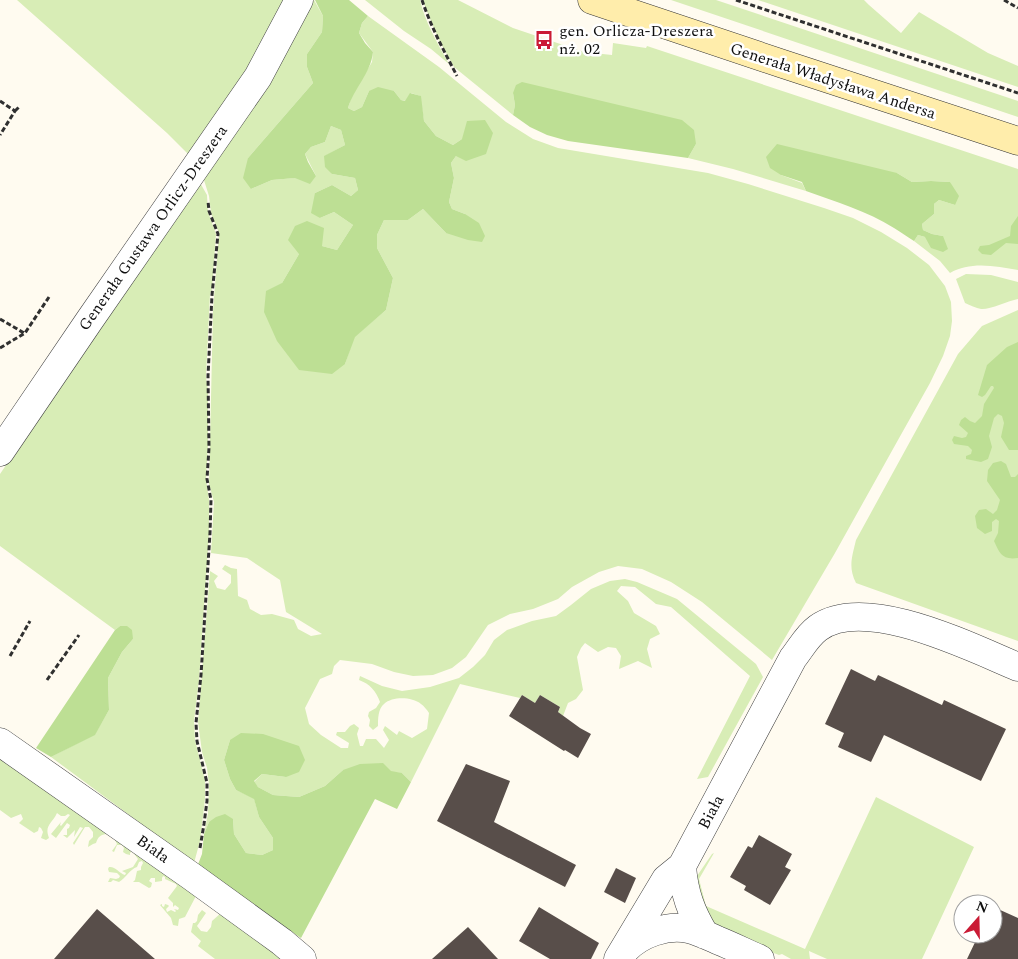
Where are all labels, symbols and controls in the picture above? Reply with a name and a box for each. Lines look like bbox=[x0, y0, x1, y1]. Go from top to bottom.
place label: gen. Orlicza-Dreszera nż. 02 bbox=[559, 19, 714, 61]
bus stop icon: gen. Orlicza-Dreszera nż. 02 bbox=[533, 29, 555, 51]
street label: Generała Władysława Andersa bbox=[727, 36, 939, 126]
street label: Generała Gustawa Orlicz-Dreszera bbox=[72, 120, 234, 336]
street label: Biała bbox=[692, 790, 730, 833]
street label: Biała bbox=[131, 829, 175, 869]
north arrow bbox=[953, 894, 1003, 944]
text: N bbox=[973, 895, 991, 919]

